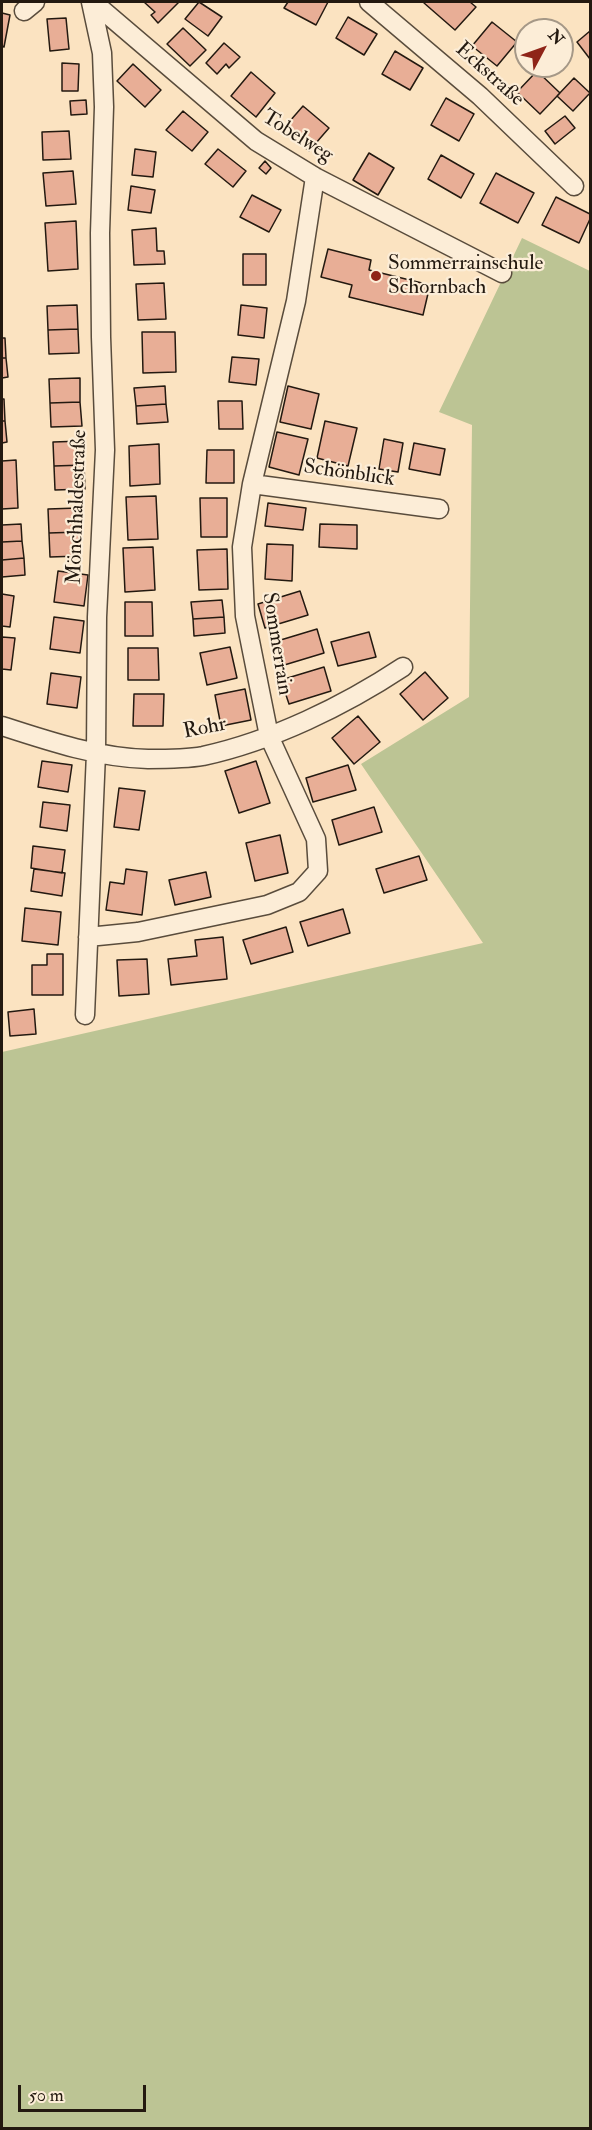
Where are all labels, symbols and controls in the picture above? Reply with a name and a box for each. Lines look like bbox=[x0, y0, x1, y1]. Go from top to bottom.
north arrow bbox=[514, 18, 574, 78]
text: N bbox=[544, 26, 568, 49]
street label: Eckstraße bbox=[449, 38, 529, 112]
street label: Tobelweg bbox=[257, 105, 337, 169]
place label: Sommerrainschule Schornbach bbox=[388, 251, 543, 301]
marker: Sommerrainschule Schornbach bbox=[369, 269, 383, 283]
street label: Mönchhaldestraße bbox=[63, 429, 93, 585]
street label: Schönblick bbox=[302, 455, 396, 493]
street label: Sommerrain bbox=[255, 591, 297, 697]
street label: Rohr bbox=[181, 712, 229, 746]
scale bar bbox=[21, 2073, 148, 2111]
text: 50 m bbox=[29, 2084, 64, 2107]

